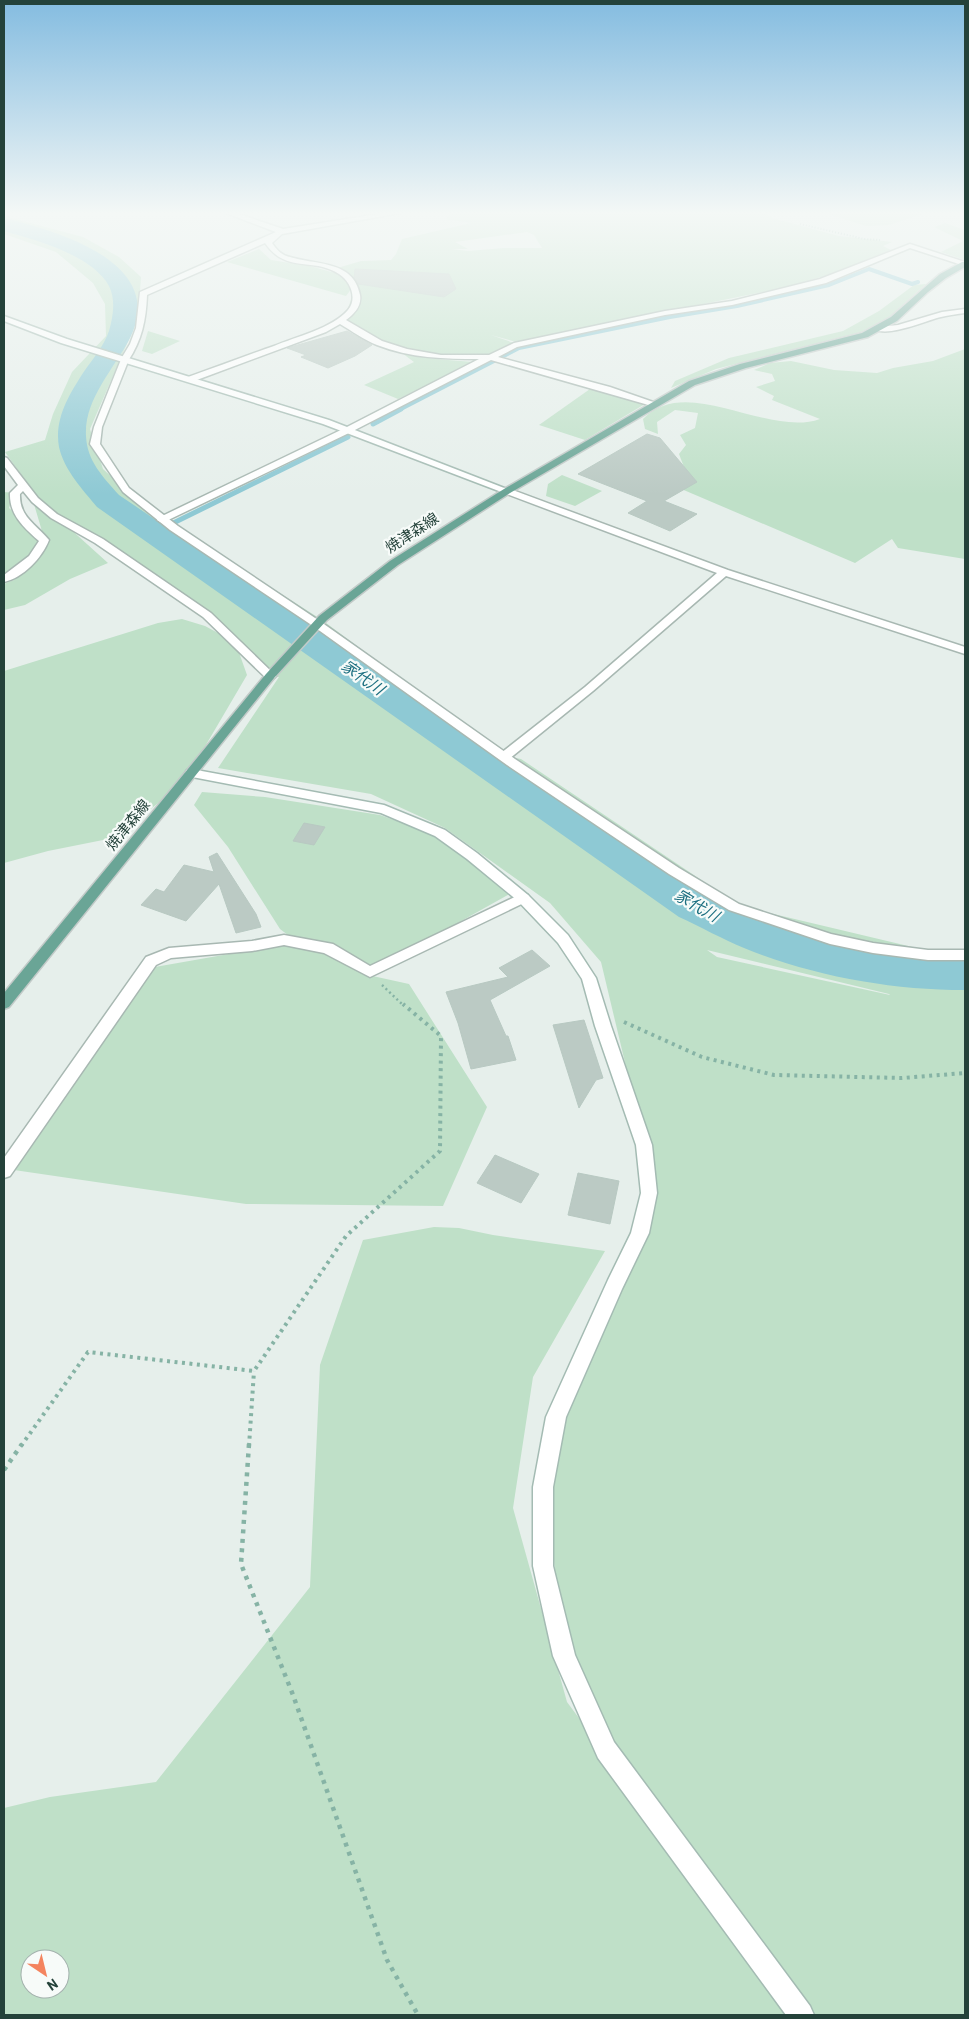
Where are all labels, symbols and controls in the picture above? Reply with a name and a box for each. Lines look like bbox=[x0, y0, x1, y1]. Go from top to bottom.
street label: 焼津森線 bbox=[381, 508, 442, 556]
water label: 家代川 bbox=[338, 655, 390, 699]
street label: 焼津森線 bbox=[101, 795, 153, 853]
water label: 家代川 bbox=[672, 884, 725, 926]
north arrow bbox=[20, 1949, 70, 1999]
text: N bbox=[44, 1975, 61, 1995]

